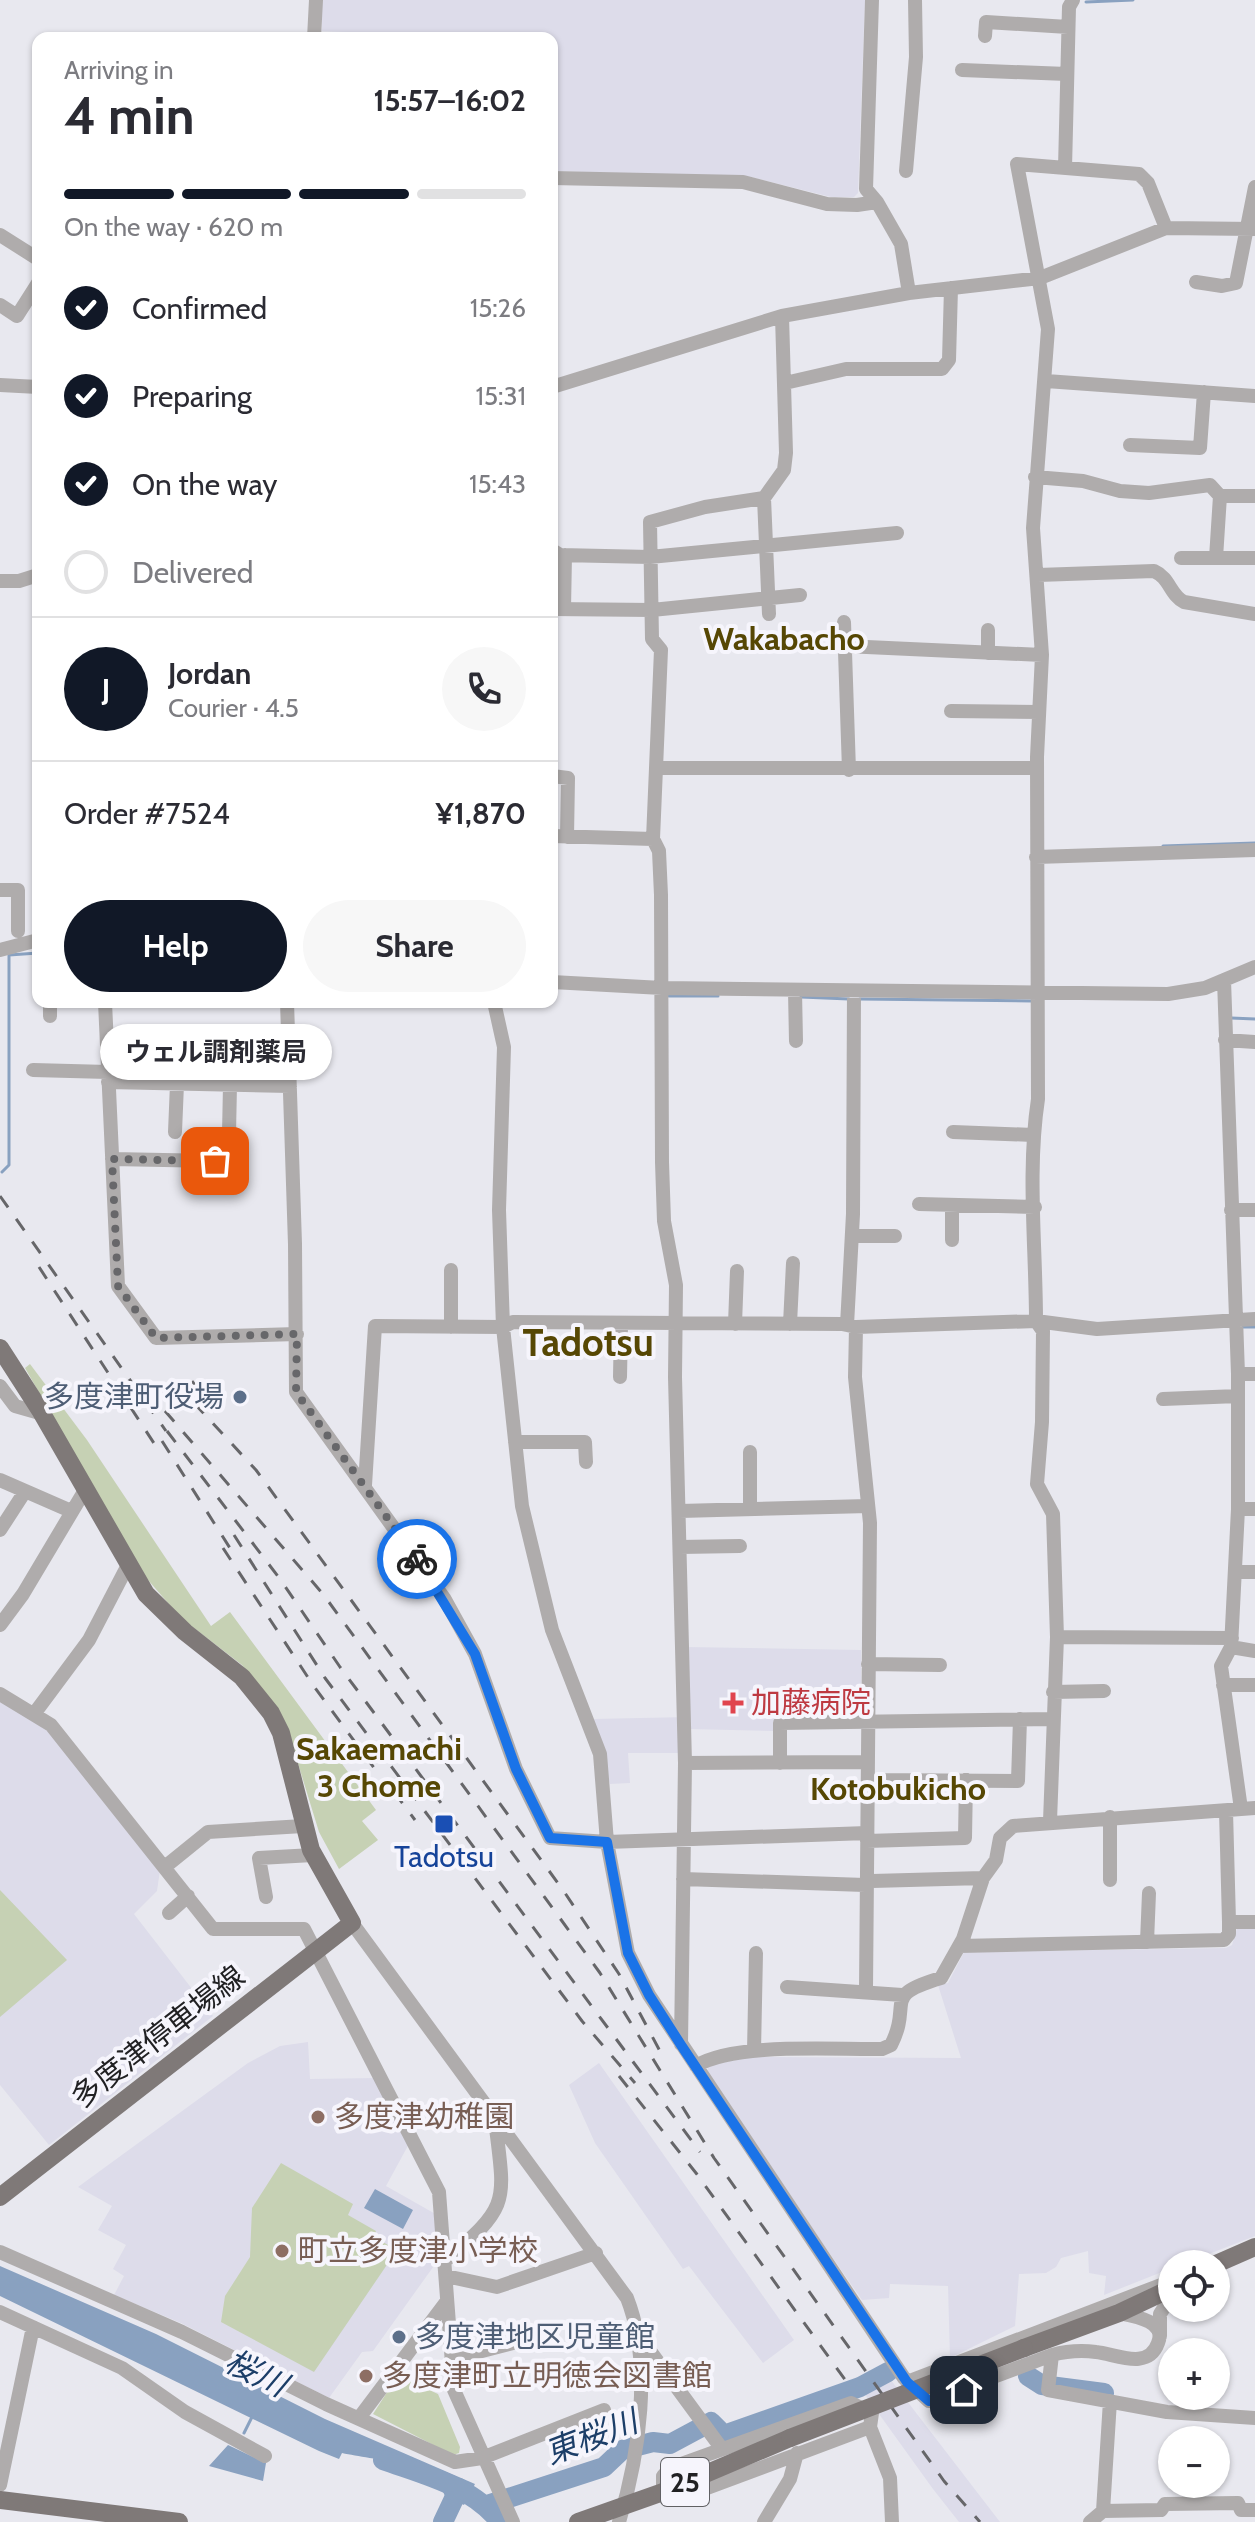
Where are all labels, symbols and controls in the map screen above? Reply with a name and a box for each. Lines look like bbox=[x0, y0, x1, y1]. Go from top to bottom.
text: Arriving in bbox=[64, 54, 174, 86]
text: 15:57–16:02 bbox=[373, 82, 526, 119]
text: 4 min bbox=[64, 84, 194, 147]
text: On the way · 620 m bbox=[64, 211, 283, 243]
icon: check bbox=[64, 286, 108, 330]
text: Confirmed bbox=[132, 290, 267, 327]
text: 15:26 bbox=[470, 292, 526, 324]
icon: check bbox=[64, 374, 108, 418]
text: Preparing bbox=[132, 378, 252, 415]
text: 15:31 bbox=[476, 380, 526, 412]
icon: check bbox=[64, 462, 108, 506]
text: On the way bbox=[132, 466, 277, 503]
text: 15:43 bbox=[469, 468, 526, 500]
text: Delivered bbox=[132, 554, 253, 591]
district label: Wakabacho bbox=[703, 619, 865, 658]
button: phone bbox=[442, 647, 526, 731]
text: Jordan bbox=[168, 655, 251, 692]
text: J bbox=[102, 671, 110, 708]
text: Courier · 4.5 bbox=[168, 692, 299, 724]
text: Order #7524 bbox=[64, 795, 230, 832]
text: ¥1,870 bbox=[436, 795, 526, 832]
button: Help bbox=[64, 900, 287, 992]
button: Share bbox=[303, 900, 526, 992]
callout: ウェル調剤薬局 bbox=[99, 1025, 331, 1081]
text: ウェル調剤薬局 bbox=[125, 1036, 307, 1068]
pin bbox=[181, 1127, 249, 1195]
icon: bag bbox=[193, 1139, 237, 1183]
district label: Tadotsu bbox=[522, 1319, 654, 1366]
place label: 多度津町役場 bbox=[44, 1378, 224, 1415]
marker: 多度津町役場 bbox=[231, 1388, 249, 1406]
courier bbox=[377, 1519, 457, 1599]
icon: bike bbox=[395, 1537, 439, 1581]
place label: 加藤病院 bbox=[751, 1684, 871, 1721]
marker: 加藤病院 bbox=[722, 1692, 744, 1714]
district label: Sakaemachi 3 Chome bbox=[296, 1729, 462, 1805]
district label: Kotobukicho bbox=[810, 1769, 986, 1808]
marker: Tadotsu bbox=[433, 1813, 455, 1835]
place label: Tadotsu bbox=[394, 1838, 494, 1875]
street label: 多度津停車場線 bbox=[64, 1957, 252, 2116]
place label: 多度津幼稚園 bbox=[334, 2098, 514, 2135]
marker: 多度津幼稚園 bbox=[309, 2108, 327, 2126]
place label: 町立多度津小学校 bbox=[298, 2232, 538, 2269]
marker: 町立多度津小学校 bbox=[273, 2242, 291, 2260]
map controls bbox=[1158, 2250, 1230, 2498]
button: locate bbox=[1158, 2250, 1230, 2322]
place label: 多度津地区児童館 bbox=[415, 2318, 655, 2355]
marker: 多度津地区児童館 bbox=[390, 2328, 408, 2346]
button: + bbox=[1158, 2338, 1230, 2410]
water label: 桜川 bbox=[219, 2341, 296, 2405]
pin bbox=[930, 2356, 998, 2424]
place label: 多度津町立明徳会図書館 bbox=[382, 2357, 712, 2394]
marker: 多度津町立明徳会図書館 bbox=[357, 2367, 375, 2385]
icon: home bbox=[942, 2368, 986, 2412]
water label: 東桜川 bbox=[539, 2400, 645, 2472]
button: − bbox=[1158, 2426, 1230, 2498]
road number: 25 bbox=[661, 2458, 709, 2506]

